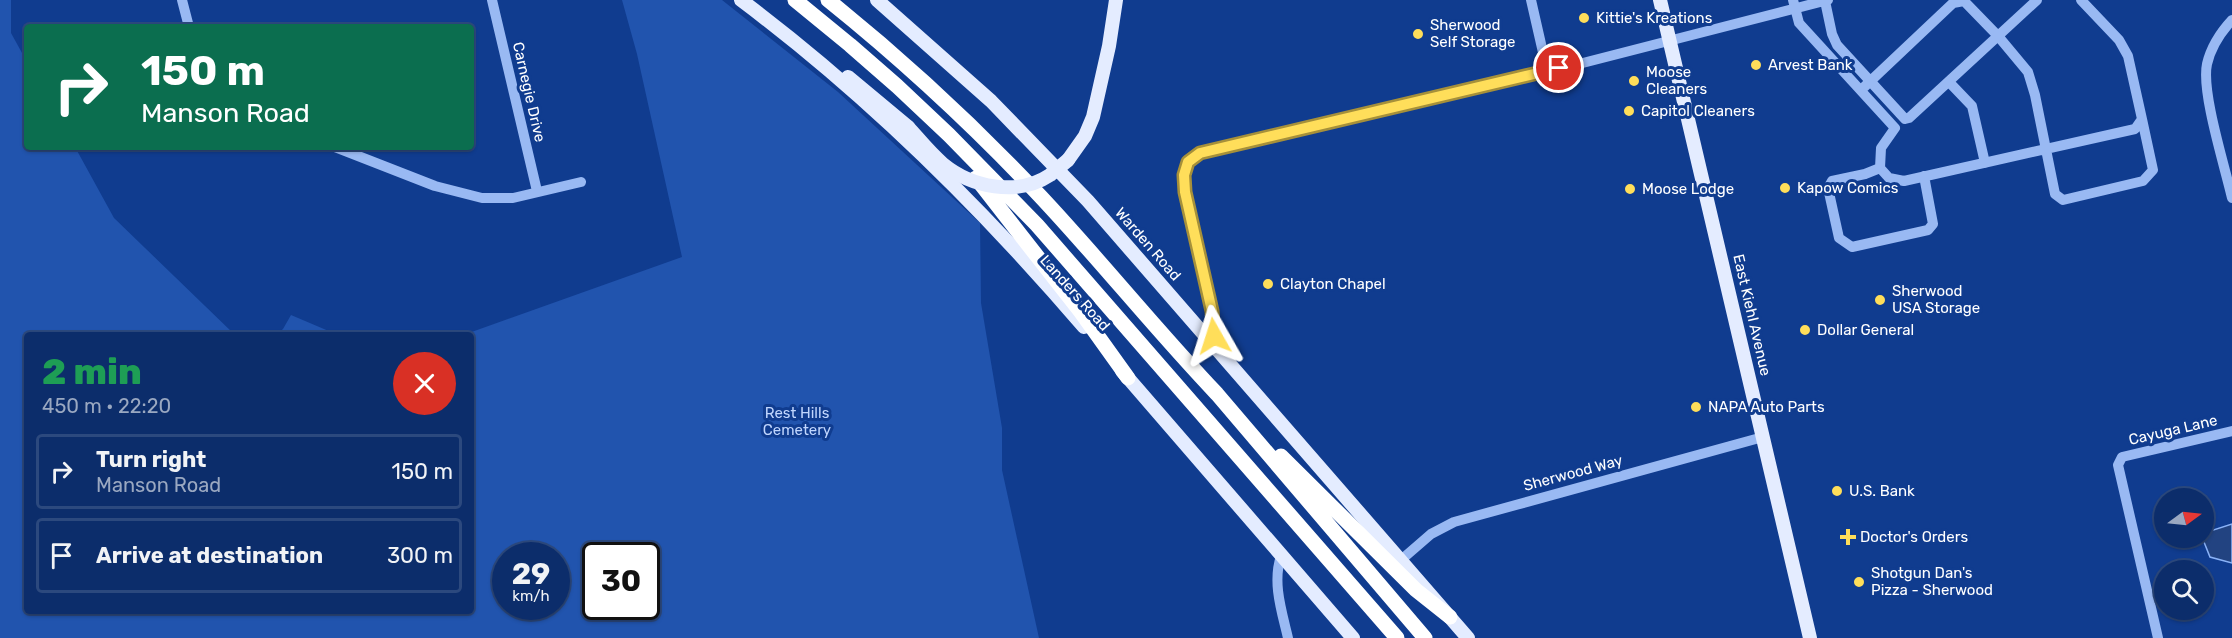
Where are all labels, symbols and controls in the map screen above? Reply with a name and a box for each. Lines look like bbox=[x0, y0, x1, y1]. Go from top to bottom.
place label: Kittie's Kreations bbox=[1596, 9, 1713, 27]
marker: Kittie's Kreations bbox=[1577, 11, 1591, 25]
place label: Sherwood Self Storage bbox=[1430, 16, 1516, 51]
marker: Sherwood Self Storage bbox=[1411, 27, 1425, 41]
street label: Carnegie Drive bbox=[509, 40, 549, 144]
pin bbox=[1533, 42, 1584, 93]
text: 150 m bbox=[141, 46, 265, 96]
icon: right bbox=[42, 48, 120, 126]
icon: arrive bbox=[1542, 51, 1575, 84]
place label: Arvest Bank bbox=[1768, 56, 1853, 74]
marker: Arvest Bank bbox=[1749, 58, 1763, 72]
place label: Moose Cleaners bbox=[1646, 63, 1708, 98]
marker: Moose Cleaners bbox=[1627, 74, 1641, 88]
text: Manson Road bbox=[141, 97, 310, 129]
place label: Capitol Cleaners bbox=[1641, 102, 1755, 120]
marker: Capitol Cleaners bbox=[1622, 104, 1636, 118]
place label: Kapow Comics bbox=[1797, 179, 1899, 197]
place label: Moose Lodge bbox=[1642, 180, 1734, 198]
marker: Kapow Comics bbox=[1778, 181, 1792, 195]
marker: Moose Lodge bbox=[1623, 182, 1637, 196]
street label: Warden Road bbox=[1111, 204, 1185, 284]
street label: Landers Road bbox=[1036, 251, 1114, 335]
street label: East Kiehl Avenue bbox=[1729, 252, 1775, 378]
place label: Clayton Chapel bbox=[1280, 275, 1386, 293]
marker: Clayton Chapel bbox=[1261, 277, 1275, 291]
place label: Sherwood USA Storage bbox=[1892, 282, 1980, 317]
marker: Sherwood USA Storage bbox=[1873, 293, 1887, 307]
position arrow bbox=[1182, 304, 1246, 368]
place label: Dollar General bbox=[1817, 321, 1914, 339]
marker: Dollar General bbox=[1798, 323, 1812, 337]
text: 2 min bbox=[42, 350, 142, 393]
button: close bbox=[393, 352, 456, 415]
text: 450 m · 22:20 bbox=[42, 394, 171, 418]
place label: NAPA Auto Parts bbox=[1708, 398, 1825, 416]
marker: NAPA Auto Parts bbox=[1689, 400, 1703, 414]
park label: Rest Hills Cemetery bbox=[763, 404, 831, 439]
street label: Cayuga Lane bbox=[2127, 411, 2219, 449]
text: Turn right bbox=[96, 446, 206, 473]
street label: Sherwood Way bbox=[1521, 451, 1625, 495]
icon: right bbox=[45, 455, 78, 488]
text: 150 m bbox=[392, 458, 453, 485]
text: Manson Road bbox=[96, 473, 221, 497]
place label: U.S. Bank bbox=[1849, 482, 1915, 500]
marker: U.S. Bank bbox=[1830, 484, 1844, 498]
north arrow bbox=[2154, 488, 2214, 548]
map controls bbox=[2154, 488, 2214, 620]
place label: Doctor's Orders bbox=[1860, 528, 1968, 546]
marker: Doctor's Orders bbox=[1841, 530, 1855, 544]
icon: arrive bbox=[45, 539, 78, 572]
text: Arrive at destination bbox=[96, 542, 323, 569]
text: 300 m bbox=[387, 542, 453, 569]
speed limit sign: 30 bbox=[582, 542, 660, 620]
text: 29 bbox=[512, 556, 550, 592]
button: search bbox=[2154, 560, 2214, 620]
place label: Shotgun Dan's Pizza - Sherwood bbox=[1871, 564, 1993, 599]
marker: Shotgun Dan's Pizza - Sherwood bbox=[1852, 575, 1866, 589]
text: km/h bbox=[512, 587, 550, 605]

